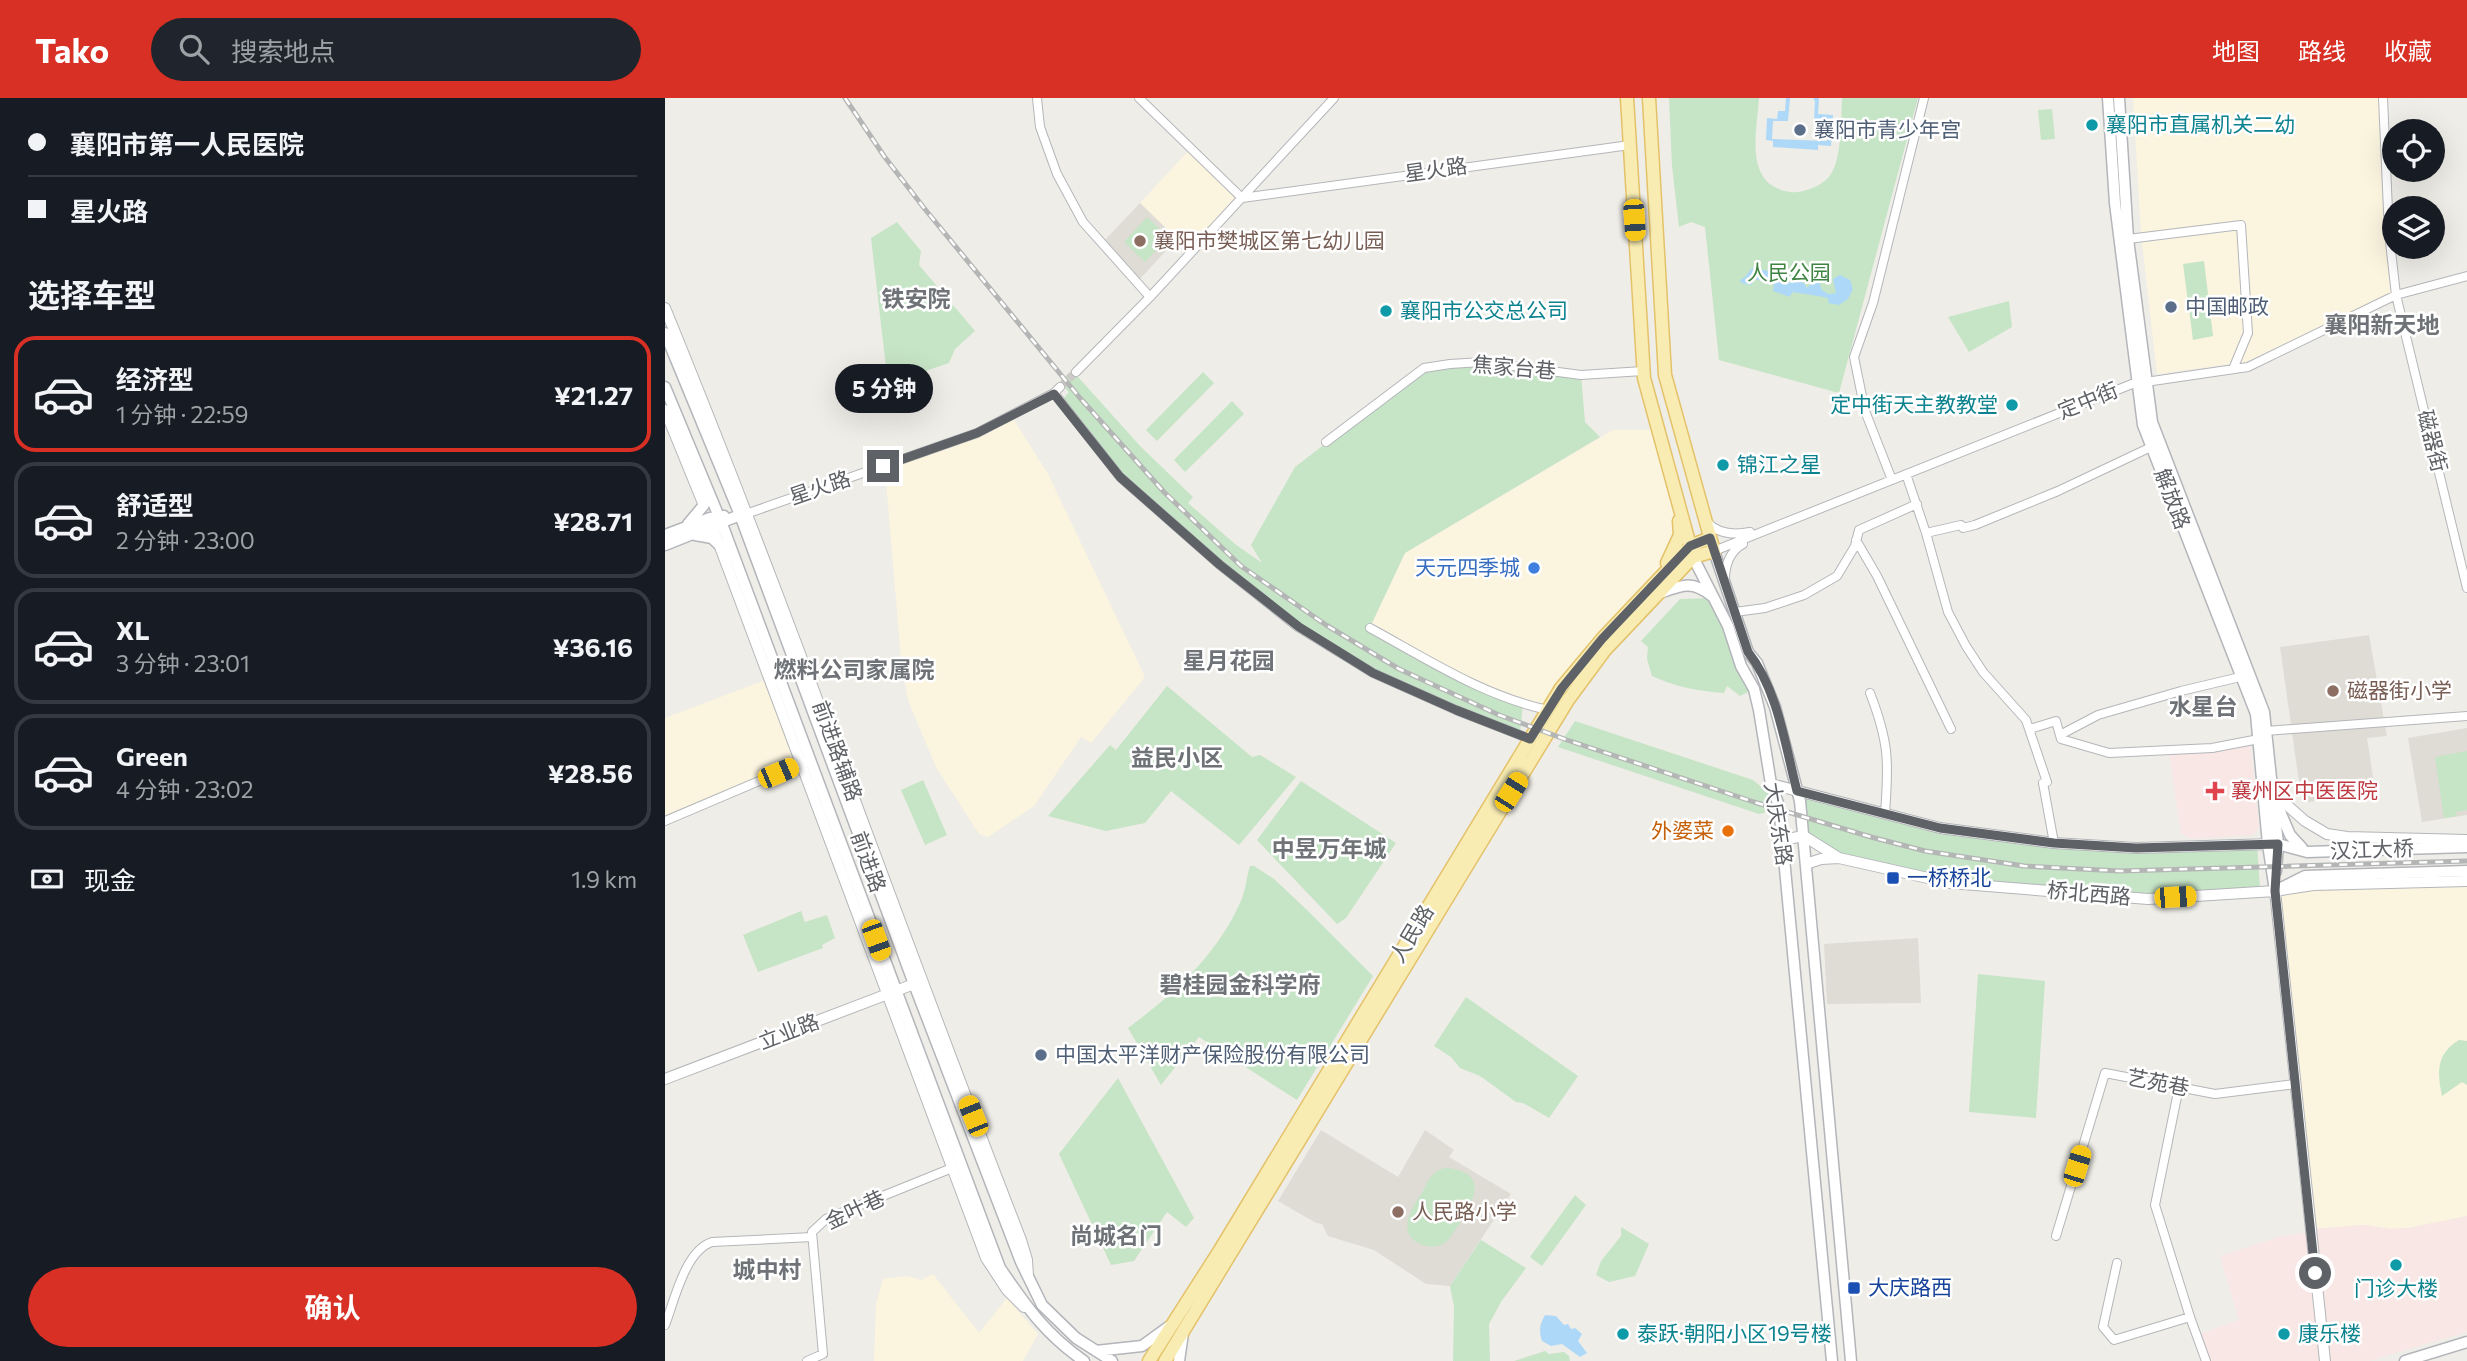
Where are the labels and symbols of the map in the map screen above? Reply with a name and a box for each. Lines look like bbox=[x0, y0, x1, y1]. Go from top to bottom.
place label: 襄阳市直属机关二幼 bbox=[2106, 111, 2295, 136]
place label: 襄阳市青少年宫 bbox=[1814, 116, 1961, 141]
marker: 襄阳市直属机关二幼 bbox=[2084, 117, 2100, 133]
marker: 襄阳市青少年宫 bbox=[1792, 122, 1808, 138]
street label: 星火路 bbox=[1403, 152, 1469, 185]
car bbox=[1623, 198, 1646, 242]
place label: 襄阳市樊城区第七幼儿园 bbox=[1154, 227, 1385, 252]
marker: 襄阳市樊城区第七幼儿园 bbox=[1132, 233, 1148, 249]
park label: 人民公园 bbox=[1747, 259, 1831, 284]
district label: 铁安院 bbox=[882, 284, 951, 312]
place label: 中国邮政 bbox=[2185, 293, 2269, 318]
place label: 襄阳市公交总公司 bbox=[1400, 297, 1568, 322]
marker: 中国邮政 bbox=[2163, 299, 2179, 315]
marker: 襄阳市公交总公司 bbox=[1378, 303, 1394, 319]
district label: 襄阳新天地 bbox=[2325, 310, 2440, 338]
street label: 焦家台巷 bbox=[1471, 350, 1557, 383]
callout: 5 分钟 bbox=[834, 364, 932, 414]
street label: 定中街 bbox=[2054, 376, 2121, 423]
place label: 定中街天主教教堂 bbox=[1830, 391, 1998, 416]
marker: 定中街天主教教堂 bbox=[2004, 397, 2020, 413]
street label: 磁器街 bbox=[2414, 407, 2453, 474]
route end bbox=[867, 450, 899, 482]
place label: 锦江之星 bbox=[1737, 451, 1821, 476]
marker: 锦江之星 bbox=[1715, 457, 1731, 473]
street label: 星火路 bbox=[786, 465, 853, 509]
street label: 解放路 bbox=[2150, 465, 2196, 532]
place label: 天元四季城 bbox=[1415, 554, 1520, 579]
marker: 天元四季城 bbox=[1526, 560, 1542, 576]
district label: 星月花园 bbox=[1183, 646, 1275, 674]
district label: 燃料公司家属院 bbox=[774, 655, 935, 683]
place label: 磁器街小学 bbox=[2347, 677, 2452, 702]
marker: 磁器街小学 bbox=[2325, 683, 2341, 699]
district label: 水星台 bbox=[2169, 692, 2238, 720]
street label: 前进路辅路 bbox=[809, 697, 868, 804]
district label: 益民小区 bbox=[1131, 743, 1223, 771]
car bbox=[755, 755, 802, 791]
car bbox=[1491, 769, 1532, 815]
place label: 襄州区中医医院 bbox=[2231, 777, 2378, 802]
street label: 大庆东路 bbox=[1761, 780, 1798, 867]
marker: 襄州区中医医院 bbox=[2205, 781, 2225, 801]
place label: 外婆菜 bbox=[1651, 817, 1714, 842]
marker: 外婆菜 bbox=[1720, 823, 1736, 839]
street label: 前进路 bbox=[847, 828, 892, 895]
district label: 中昱万年城 bbox=[1272, 834, 1387, 862]
street label: 汉江大桥 bbox=[2330, 835, 2414, 862]
place label: 一桥桥北 bbox=[1907, 864, 1991, 889]
marker: 一桥桥北 bbox=[1885, 870, 1901, 886]
street label: 桥北西路 bbox=[2046, 876, 2132, 909]
car bbox=[2154, 885, 2197, 909]
street label: 人民路 bbox=[1384, 900, 1438, 967]
car bbox=[859, 917, 894, 963]
district label: 碧桂园金科学府 bbox=[1160, 970, 1321, 998]
street label: 立业路 bbox=[755, 1008, 822, 1054]
place label: 中国太平洋财产保险股份有限公司 bbox=[1055, 1041, 1370, 1066]
marker: 中国太平洋财产保险股份有限公司 bbox=[1033, 1047, 1049, 1063]
street label: 艺苑巷 bbox=[2125, 1063, 2192, 1100]
car bbox=[956, 1093, 991, 1139]
car bbox=[2061, 1143, 2094, 1189]
street label: 金叶巷 bbox=[821, 1184, 888, 1233]
place label: 人民路小学 bbox=[1412, 1198, 1517, 1223]
marker: 人民路小学 bbox=[1390, 1204, 1406, 1220]
district label: 尚城名门 bbox=[1070, 1221, 1162, 1249]
district label: 城中村 bbox=[733, 1255, 802, 1283]
route start bbox=[2299, 1257, 2331, 1289]
marker: 门诊大楼 bbox=[2388, 1257, 2404, 1273]
place label: 大庆路西 bbox=[1868, 1274, 1952, 1299]
place label: 门诊大楼 bbox=[2354, 1275, 2438, 1300]
marker: 大庆路西 bbox=[1846, 1280, 1862, 1296]
place label: 泰跃·朝阳小区19号楼 bbox=[1637, 1320, 1832, 1345]
place label: 康乐楼 bbox=[2298, 1320, 2361, 1345]
marker: 泰跃·朝阳小区19号楼 bbox=[1615, 1326, 1631, 1342]
marker: 康乐楼 bbox=[2276, 1326, 2292, 1342]

